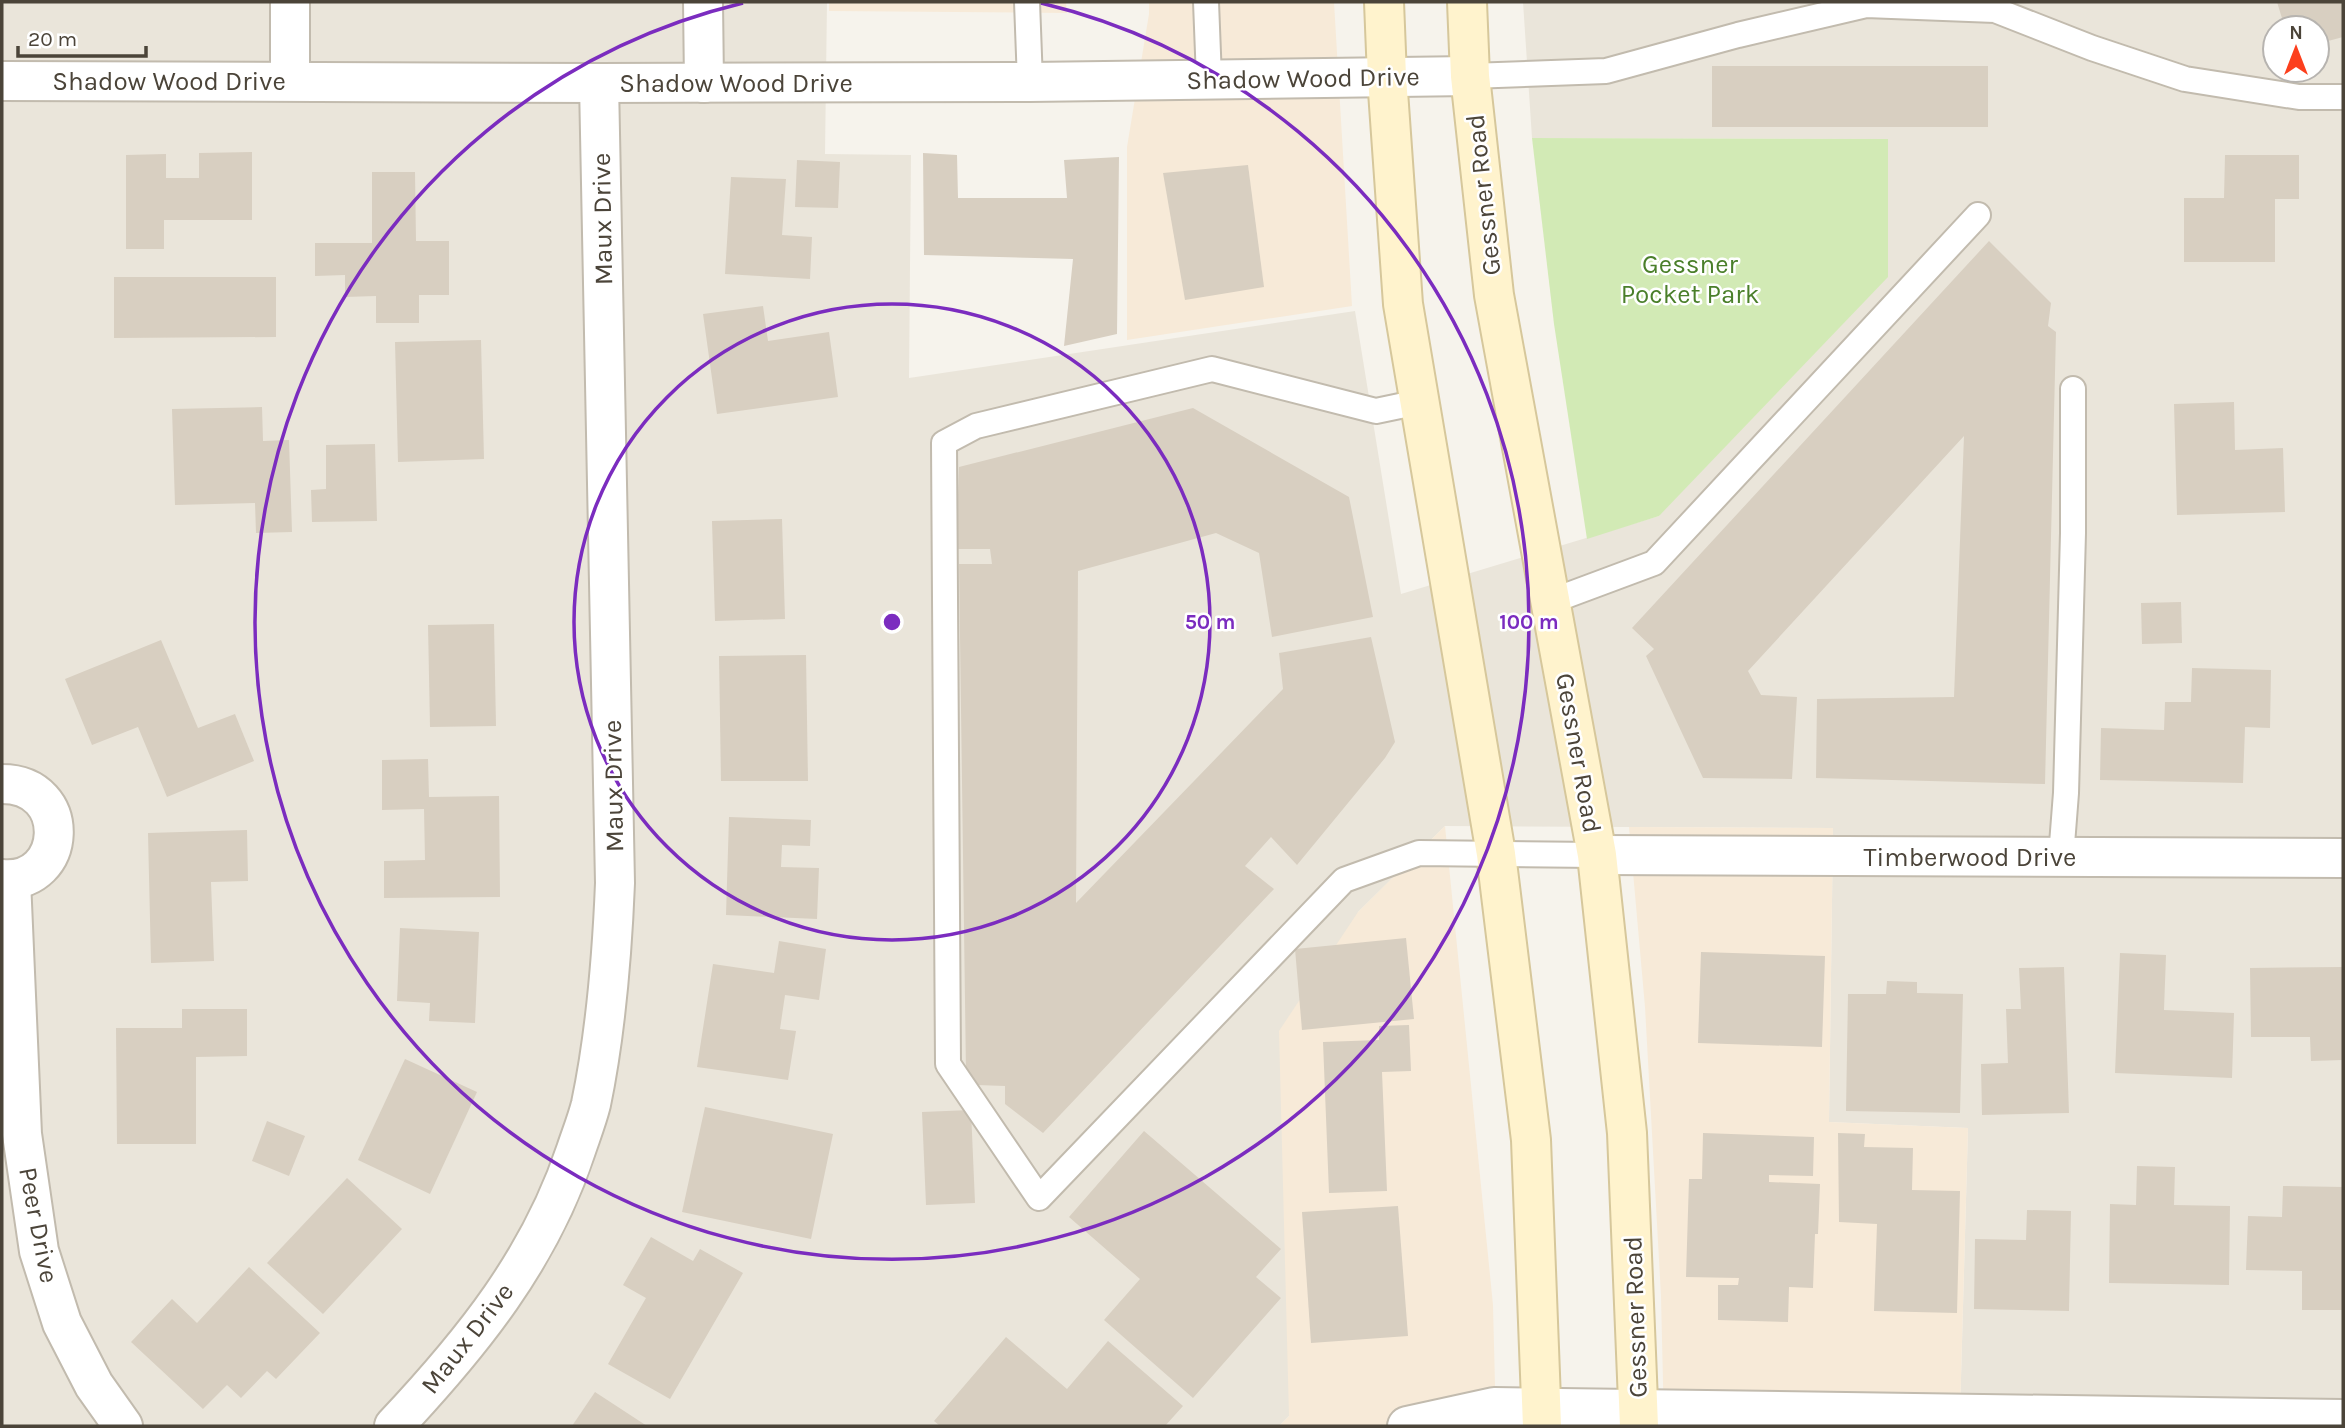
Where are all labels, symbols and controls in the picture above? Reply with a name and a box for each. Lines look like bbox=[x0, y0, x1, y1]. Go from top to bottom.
scale bar bbox=[18, 14, 145, 58]
north arrow bbox=[2261, 14, 2331, 84]
text: N bbox=[2289, 22, 2303, 44]
text: 20 m bbox=[28, 27, 77, 51]
street label: Shadow Wood Drive bbox=[1186, 61, 1420, 96]
street label: Shadow Wood Drive bbox=[52, 66, 286, 97]
street label: Shadow Wood Drive bbox=[619, 68, 853, 99]
street label: Gessner Road bbox=[1460, 113, 1507, 277]
street label: Maux Drive bbox=[586, 153, 619, 285]
park label: Gessner Pocket Park bbox=[1621, 249, 1759, 310]
centre of rings bbox=[880, 610, 904, 634]
text: 50 m bbox=[1185, 610, 1235, 634]
text: 100 m bbox=[1499, 610, 1559, 634]
street label: Gessner Road bbox=[1549, 671, 1608, 835]
street label: Maux Drive bbox=[597, 720, 630, 852]
street label: Timberwood Drive bbox=[1864, 842, 2076, 873]
street label: Peer Drive bbox=[12, 1165, 65, 1286]
street label: Gessner Road bbox=[1617, 1236, 1654, 1398]
street label: Maux Drive bbox=[414, 1277, 520, 1400]

